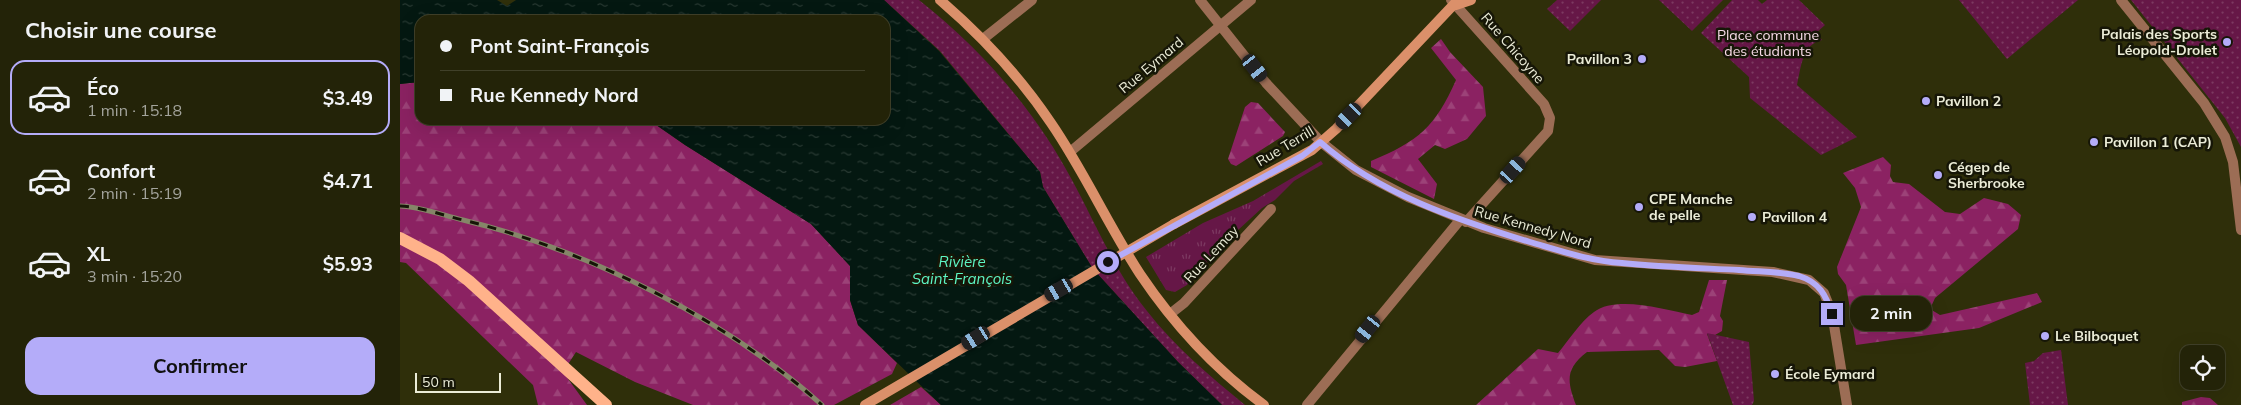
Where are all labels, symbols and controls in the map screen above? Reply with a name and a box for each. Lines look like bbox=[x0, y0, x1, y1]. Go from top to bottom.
street label: Rue Chicoyne bbox=[1477, 9, 1549, 87]
text: Choisir une course bbox=[25, 16, 217, 44]
place label: Palais des Sports Léopold-Drolet bbox=[2101, 25, 2218, 59]
park label: Place commune des étudiants bbox=[1717, 26, 1819, 60]
street label: Rue Eymard bbox=[1115, 33, 1187, 97]
text: Pont Saint-François bbox=[470, 34, 650, 58]
marker: Palais des Sports Léopold-Drolet bbox=[2221, 36, 2233, 48]
place label: Pavillon 3 bbox=[1567, 50, 1632, 68]
car bbox=[1239, 52, 1270, 84]
marker: Pavillon 3 bbox=[1636, 53, 1648, 65]
icon: car bbox=[27, 75, 72, 120]
text: Éco bbox=[87, 76, 119, 100]
text: Rue Kennedy Nord bbox=[470, 83, 638, 107]
text: $3.49 bbox=[323, 86, 373, 110]
place label: Pavillon 2 bbox=[1936, 92, 2001, 110]
marker: Pavillon 2 bbox=[1920, 95, 1932, 107]
text: 1 min · 15:18 bbox=[87, 100, 182, 120]
car bbox=[1333, 100, 1364, 132]
street label: Rue Terrill bbox=[1253, 122, 1317, 170]
place label: Pavillon 1 (CAP) bbox=[2104, 133, 2212, 151]
marker: Pavillon 1 (CAP) bbox=[2088, 136, 2100, 148]
car bbox=[1497, 154, 1528, 186]
icon: car bbox=[27, 158, 72, 203]
place label: Cégep de Sherbrooke bbox=[1948, 158, 2025, 192]
text: Confort bbox=[87, 159, 155, 183]
text: $4.71 bbox=[323, 169, 373, 193]
marker: Cégep de Sherbrooke bbox=[1932, 169, 1944, 181]
text: 2 min · 15:19 bbox=[87, 183, 182, 203]
place label: CPE Manche de pelle bbox=[1649, 190, 1733, 224]
marker: CPE Manche de pelle bbox=[1633, 201, 1645, 213]
street label: Rue Kennedy Nord bbox=[1472, 202, 1594, 252]
place label: Pavillon 4 bbox=[1762, 208, 1828, 226]
marker: Pavillon 4 bbox=[1746, 211, 1758, 223]
street label: Rue Lemay bbox=[1180, 221, 1243, 287]
icon: car bbox=[27, 241, 72, 286]
text: XL bbox=[87, 242, 110, 266]
route start bbox=[1097, 251, 1119, 273]
text: $5.93 bbox=[323, 252, 373, 276]
water label: Rivière Saint-François bbox=[912, 252, 1012, 288]
text: 3 min · 15:20 bbox=[87, 266, 182, 286]
car bbox=[1042, 276, 1075, 304]
callout: 2 min bbox=[1850, 296, 1932, 332]
route end bbox=[1821, 303, 1843, 325]
text: 2 min bbox=[1870, 303, 1912, 323]
car bbox=[1352, 313, 1383, 345]
car bbox=[959, 324, 992, 352]
place label: Le Bilboquet bbox=[2055, 327, 2139, 345]
marker: Le Bilboquet bbox=[2039, 330, 2051, 342]
button: Confirmer bbox=[25, 337, 375, 395]
map controls bbox=[2180, 345, 2225, 390]
button: locate bbox=[2180, 345, 2225, 390]
place label: École Eymard bbox=[1785, 365, 1875, 383]
marker: École Eymard bbox=[1769, 368, 1781, 380]
scale bar bbox=[415, 370, 501, 393]
text: 50 m bbox=[422, 373, 455, 391]

